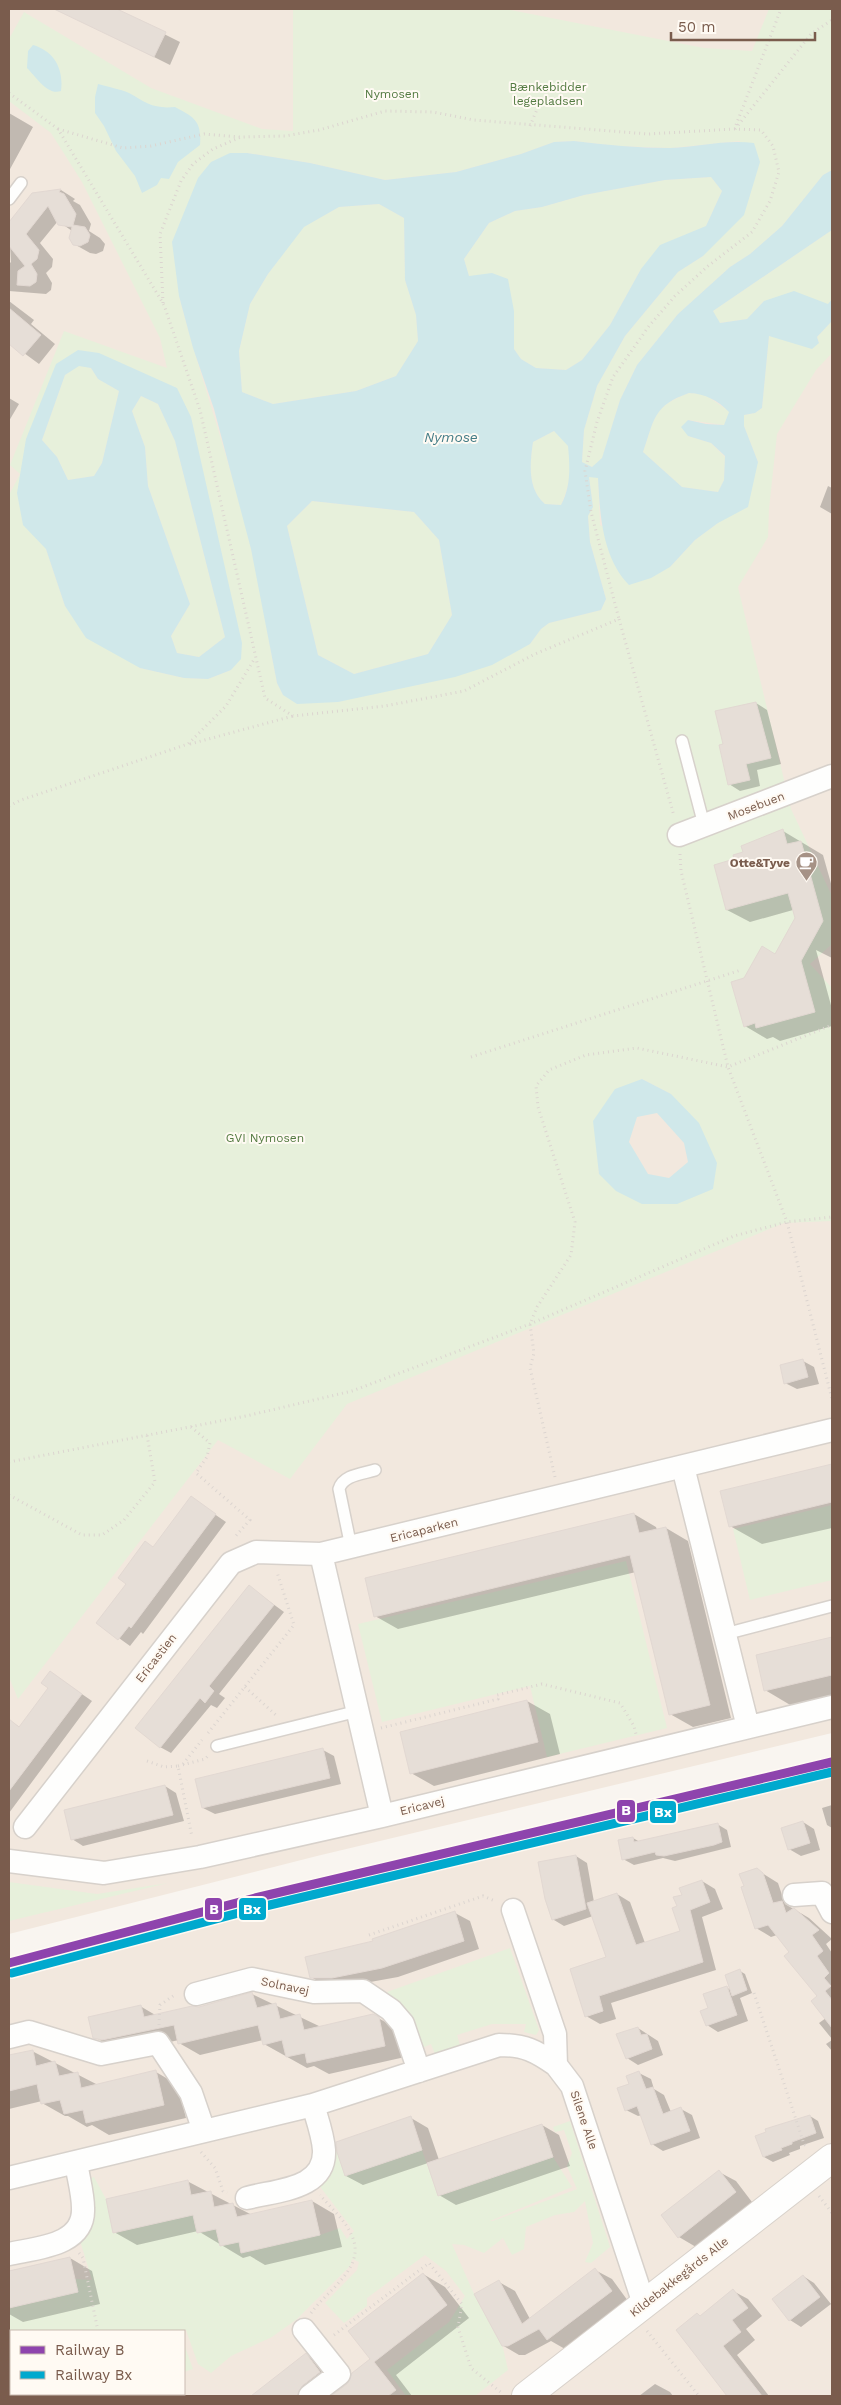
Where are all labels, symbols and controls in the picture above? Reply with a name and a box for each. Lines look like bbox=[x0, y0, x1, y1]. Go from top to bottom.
scale bar bbox=[671, 10, 815, 42]
text: 50 m bbox=[678, 18, 715, 36]
park label: Bænkebidder legepladsen bbox=[509, 80, 587, 108]
park label: Nymosen bbox=[365, 87, 419, 101]
water label: Nymose bbox=[424, 429, 478, 445]
street label: Mosebuen bbox=[726, 789, 786, 823]
cafe icon: Otte&Tyve bbox=[794, 851, 818, 882]
place label: Otte&Tyve bbox=[730, 856, 790, 870]
park label: GVI Nymosen bbox=[226, 1131, 304, 1145]
street label: Ericaparken bbox=[389, 1515, 459, 1545]
street label: Ericastien bbox=[133, 1631, 179, 1685]
street label: Ericavej bbox=[398, 1794, 446, 1818]
line badge: B bbox=[616, 1799, 636, 1823]
line badge: Bx bbox=[649, 1800, 677, 1824]
text: B bbox=[621, 1802, 631, 1818]
text: Bx bbox=[654, 1804, 673, 1820]
line badge: B bbox=[204, 1897, 223, 1921]
line badge: Bx bbox=[238, 1897, 267, 1921]
text: B bbox=[209, 1901, 219, 1917]
text: Bx bbox=[243, 1901, 262, 1917]
street label: Solnavej bbox=[260, 1974, 310, 1998]
street label: Silene Alle bbox=[567, 2089, 601, 2151]
street label: Kildebakkegårds Alle bbox=[627, 2234, 731, 2320]
legend bbox=[10, 2330, 185, 2395]
text: Railway B bbox=[55, 2341, 125, 2359]
text: Railway Bx bbox=[55, 2366, 132, 2384]

